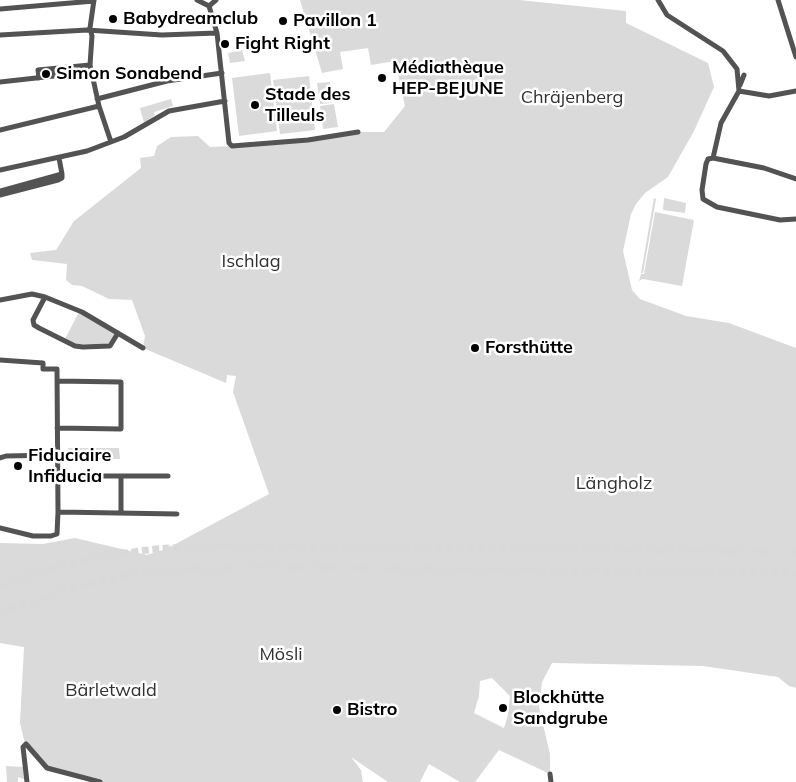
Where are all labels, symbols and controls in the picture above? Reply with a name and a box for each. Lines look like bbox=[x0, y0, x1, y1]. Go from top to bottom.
place label: Babydreamclub bbox=[123, 8, 258, 30]
place label: Pavillon 1 bbox=[293, 10, 377, 32]
marker: Babydreamclub bbox=[107, 13, 119, 25]
marker: Pavillon 1 bbox=[277, 15, 289, 27]
place label: Fight Right bbox=[235, 33, 330, 55]
marker: Fight Right bbox=[219, 38, 231, 50]
place label: Médiathèque HEP-BEJUNE bbox=[392, 57, 504, 100]
place label: Simon Sonabend bbox=[56, 63, 202, 85]
marker: Simon Sonabend bbox=[40, 68, 52, 80]
marker: Médiathèque HEP-BEJUNE bbox=[376, 72, 388, 84]
place label: Stade des Tilleuls bbox=[265, 84, 350, 126]
park label: Chräjenberg bbox=[521, 87, 623, 109]
marker: Stade des Tilleuls bbox=[249, 99, 261, 111]
park label: Ischlag bbox=[222, 251, 280, 273]
place label: Forsthütte bbox=[485, 337, 573, 359]
marker: Forsthütte bbox=[469, 342, 481, 354]
place label: Fiduciaire Infiducia bbox=[28, 445, 111, 488]
marker: Fiduciaire Infiducia bbox=[12, 460, 24, 472]
park label: Längholz bbox=[576, 473, 652, 495]
park label: Mösli bbox=[259, 644, 303, 666]
park label: Bärletwald bbox=[65, 680, 157, 702]
place label: Blockhütte Sandgrube bbox=[513, 687, 608, 730]
place label: Bistro bbox=[347, 699, 397, 721]
marker: Blockhütte Sandgrube bbox=[497, 702, 509, 714]
marker: Bistro bbox=[331, 704, 343, 716]

